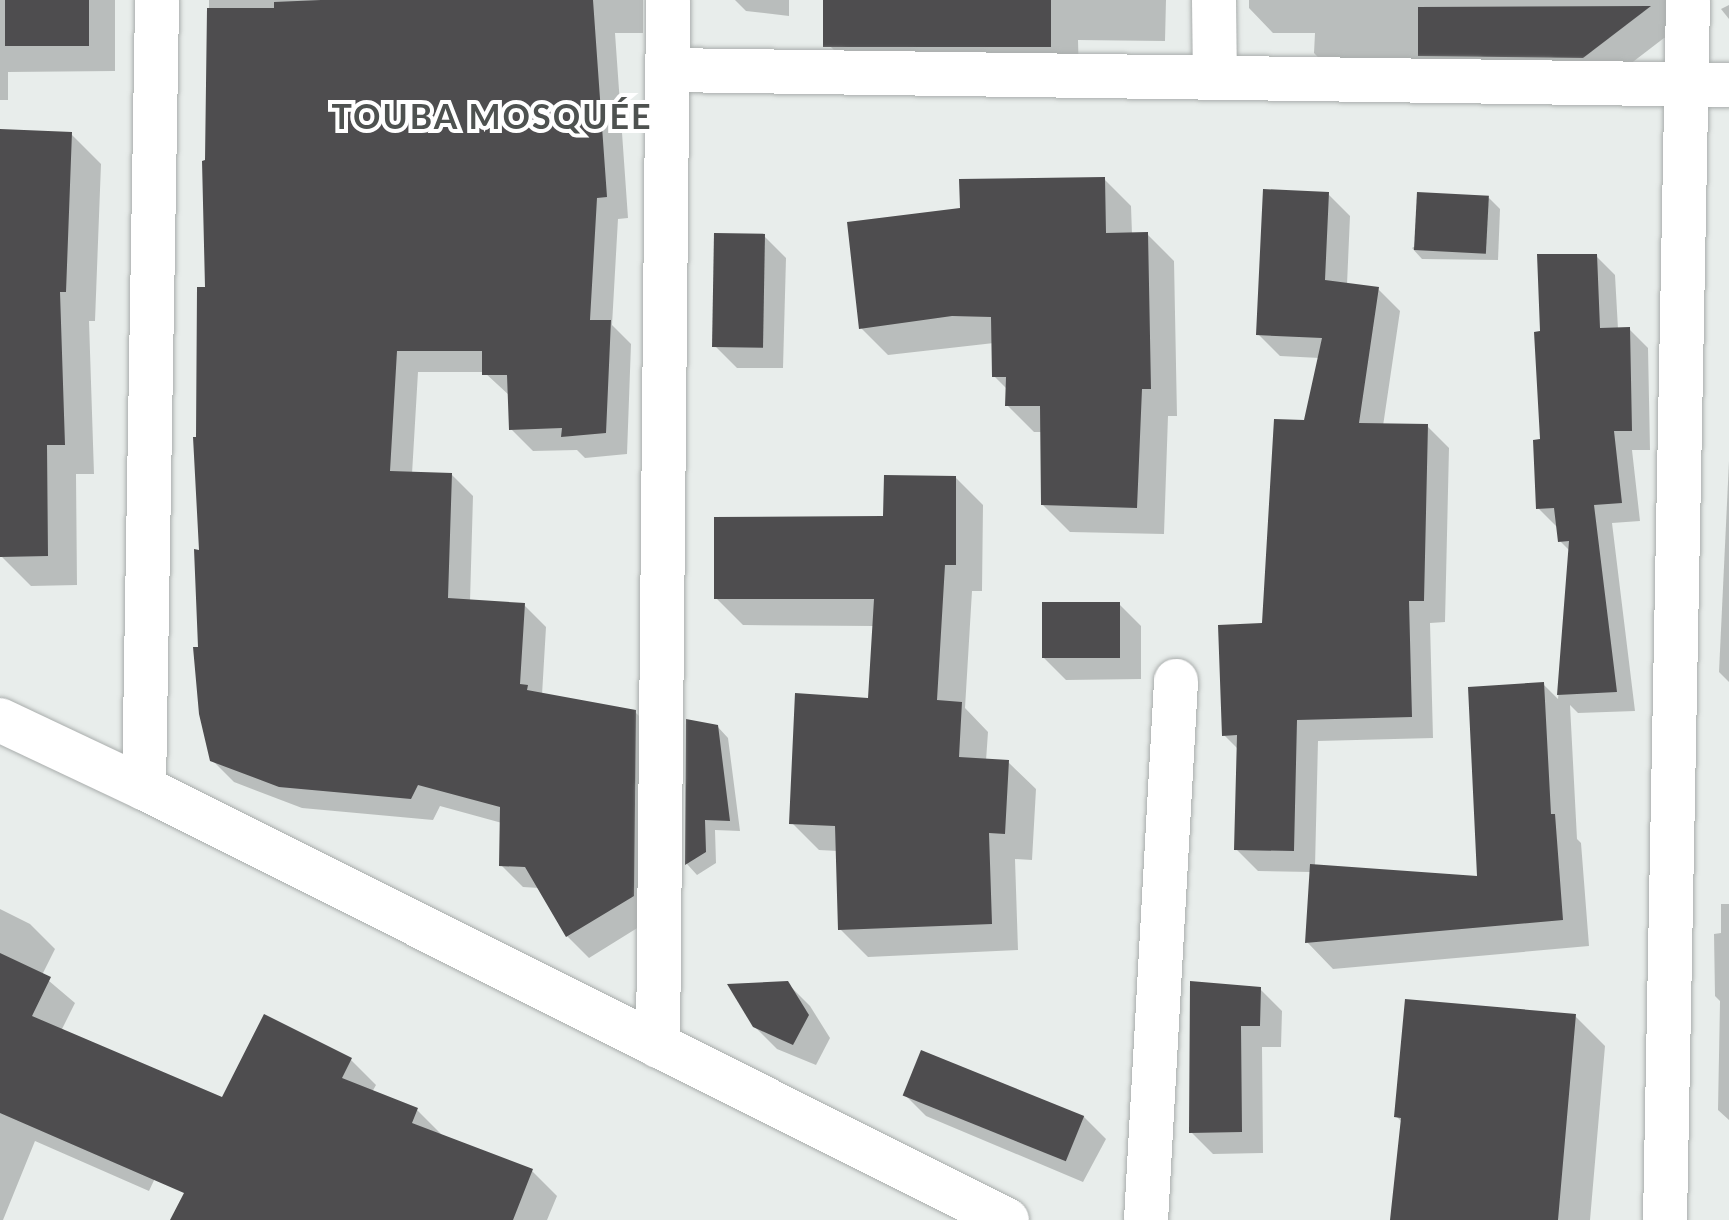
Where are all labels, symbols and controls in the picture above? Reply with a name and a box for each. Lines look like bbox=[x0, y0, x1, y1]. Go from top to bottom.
district label: TOUBA MOSQUÉE bbox=[331, 96, 653, 136]

